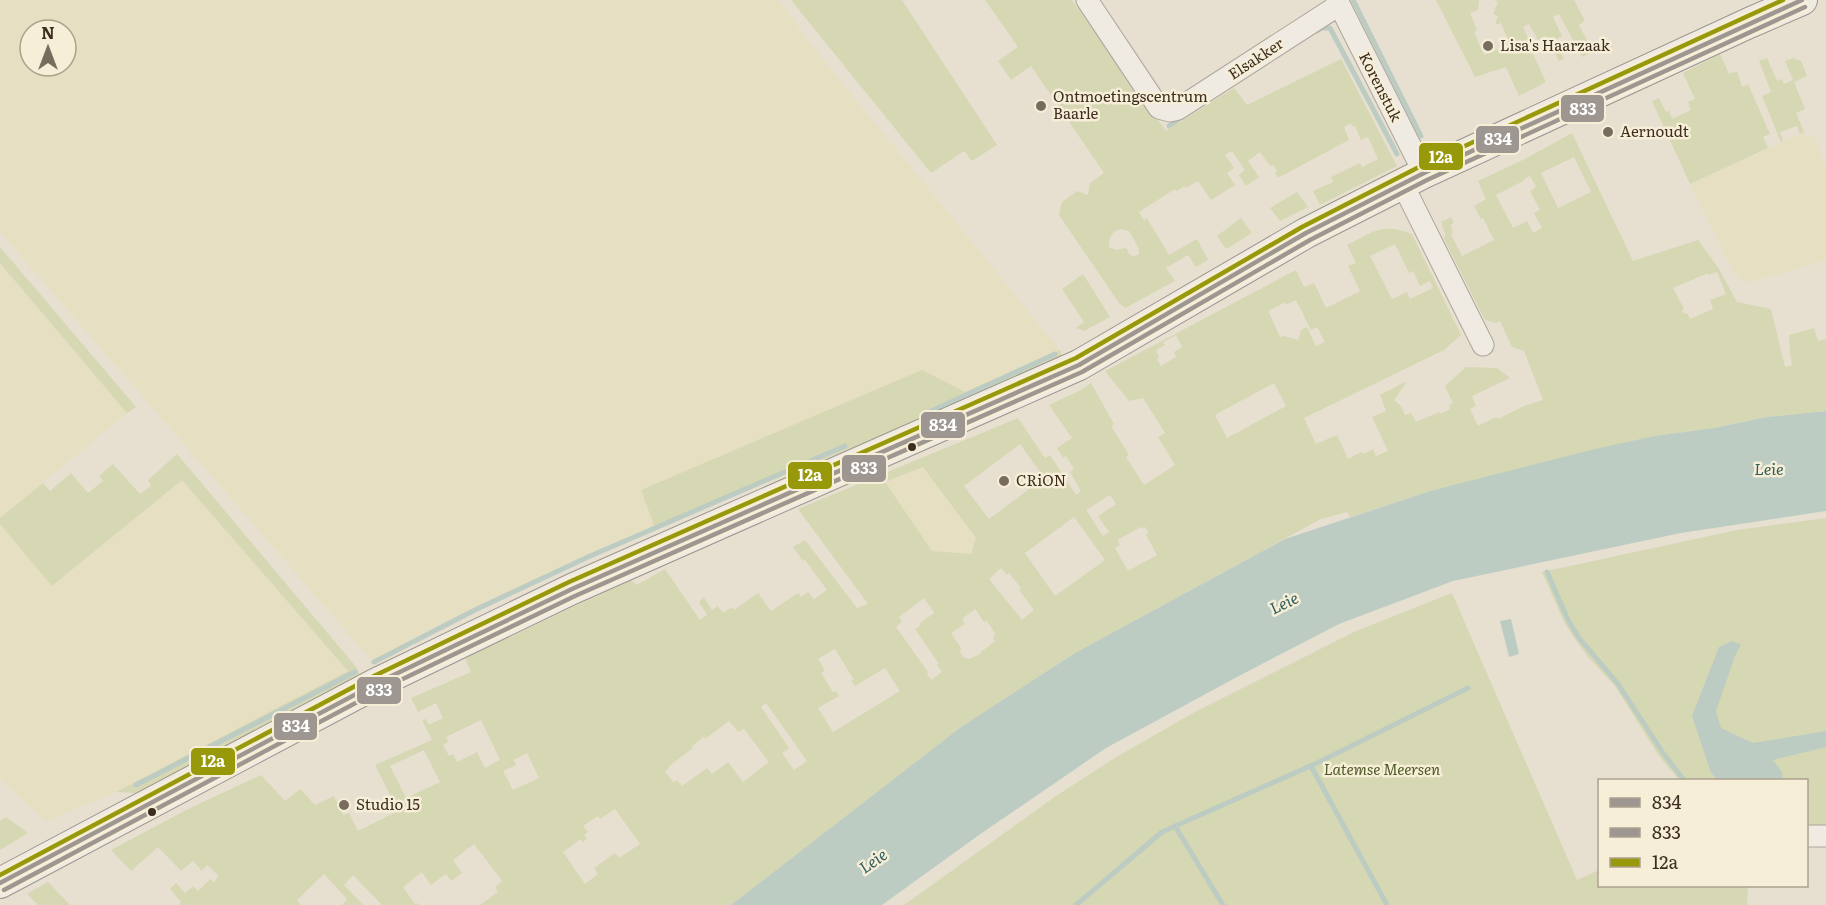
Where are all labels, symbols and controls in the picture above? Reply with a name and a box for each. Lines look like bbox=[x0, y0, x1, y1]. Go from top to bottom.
north arrow bbox=[18, 18, 78, 78]
text: N bbox=[41, 20, 55, 44]
street label: Elsakker bbox=[1223, 31, 1288, 84]
place label: Lisa's Haarzaak bbox=[1500, 33, 1611, 56]
marker: Lisa's Haarzaak bbox=[1481, 39, 1495, 53]
street label: Korenstuk bbox=[1354, 48, 1409, 126]
place label: Ontmoetingscentrum Baarle bbox=[1053, 84, 1208, 124]
line badge: 833 bbox=[1560, 94, 1605, 123]
text: 833 bbox=[1570, 96, 1597, 120]
marker: Ontmoetingscentrum Baarle bbox=[1034, 99, 1048, 113]
place label: Aernoudt bbox=[1620, 119, 1689, 142]
line badge: 834 bbox=[1475, 125, 1520, 154]
marker: Aernoudt bbox=[1601, 125, 1615, 139]
text: 834 bbox=[1484, 126, 1512, 150]
line badge: 12a bbox=[1418, 142, 1464, 171]
text: 12a bbox=[1429, 144, 1454, 168]
line badge: 834 bbox=[920, 411, 966, 439]
text: 834 bbox=[929, 412, 957, 436]
unlabelled marker bbox=[906, 441, 918, 453]
line badge: 833 bbox=[841, 454, 887, 483]
text: 833 bbox=[851, 455, 878, 479]
water label: Leie bbox=[1754, 456, 1784, 480]
line badge: 12a bbox=[787, 461, 833, 490]
text: 12a bbox=[798, 462, 823, 486]
place label: CRiON bbox=[1016, 468, 1066, 491]
marker: CRiON bbox=[997, 474, 1011, 488]
water label: Leie bbox=[1265, 585, 1302, 619]
line badge: 833 bbox=[356, 676, 402, 705]
text: 833 bbox=[366, 677, 393, 701]
line badge: 834 bbox=[273, 712, 318, 741]
text: 834 bbox=[282, 713, 310, 737]
line badge: 12a bbox=[190, 747, 236, 776]
text: 12a bbox=[201, 748, 226, 772]
park label: Latemse Meersen bbox=[1324, 757, 1440, 780]
legend bbox=[1598, 779, 1808, 887]
text: 834 bbox=[1652, 788, 1682, 815]
place label: Studio 15 bbox=[356, 792, 420, 815]
marker: Studio 15 bbox=[337, 798, 351, 812]
unlabelled marker bbox=[146, 806, 158, 818]
text: 833 bbox=[1652, 818, 1681, 845]
water label: Leie bbox=[854, 842, 891, 878]
text: 12a bbox=[1652, 848, 1678, 875]

